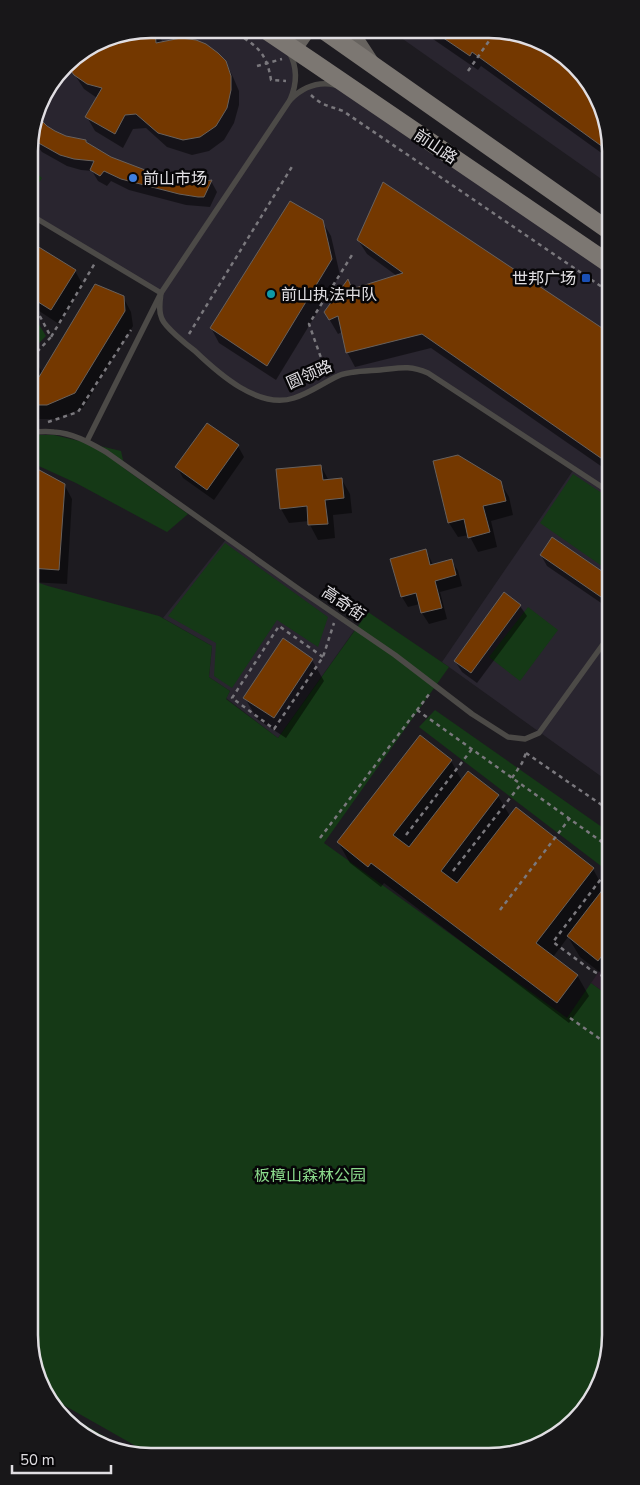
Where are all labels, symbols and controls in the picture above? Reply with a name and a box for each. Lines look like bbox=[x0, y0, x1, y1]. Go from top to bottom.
street label: 前山路 bbox=[409, 124, 461, 169]
place label: 前山市场 bbox=[143, 168, 207, 190]
marker: 前山市场 bbox=[127, 172, 139, 184]
place label: 世邦广场 bbox=[512, 268, 576, 290]
marker: 世邦广场 bbox=[580, 272, 592, 284]
place label: 前山执法中队 bbox=[281, 284, 377, 306]
marker: 前山执法中队 bbox=[265, 288, 277, 300]
street label: 圆领路 bbox=[283, 355, 336, 395]
street label: 高奇街 bbox=[317, 581, 369, 626]
park label: 板樟山森林公园 bbox=[254, 1165, 366, 1187]
scale bar bbox=[12, 1442, 111, 1474]
text: 50 m bbox=[20, 1450, 55, 1470]

